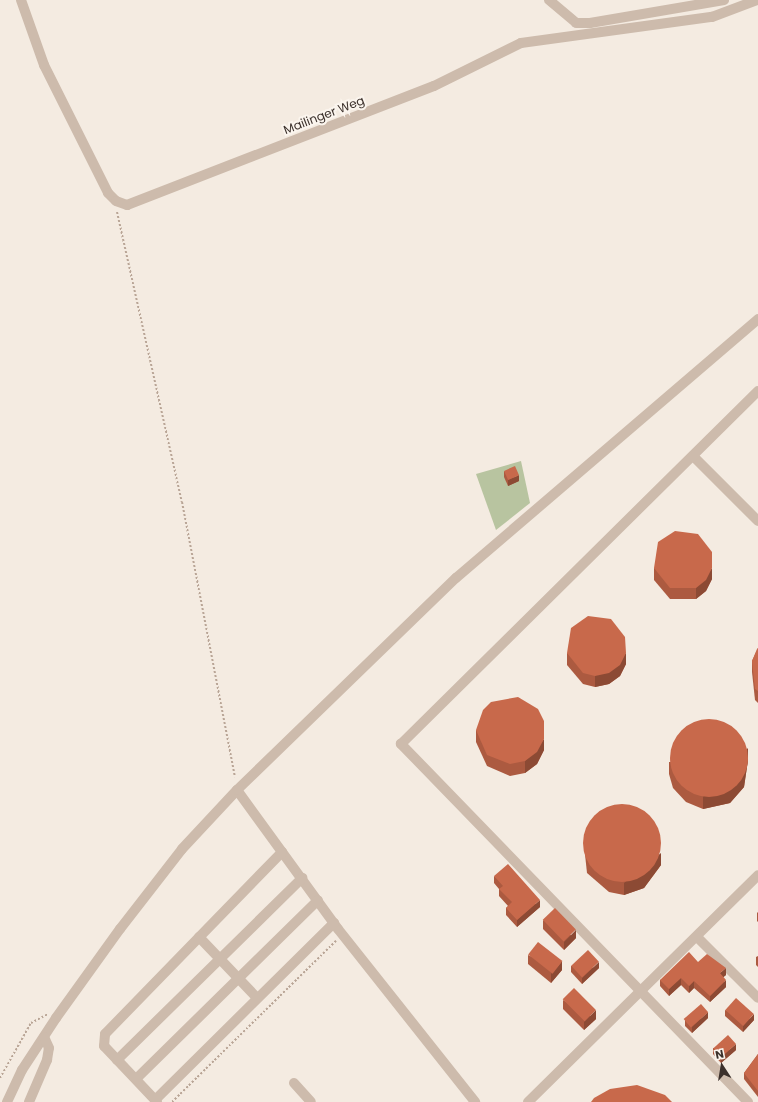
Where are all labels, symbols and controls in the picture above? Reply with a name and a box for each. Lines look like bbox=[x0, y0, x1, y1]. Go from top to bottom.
street label: Mailinger Weg bbox=[282, 93, 366, 137]
north arrow bbox=[702, 1046, 742, 1086]
text: N bbox=[714, 1046, 725, 1063]

